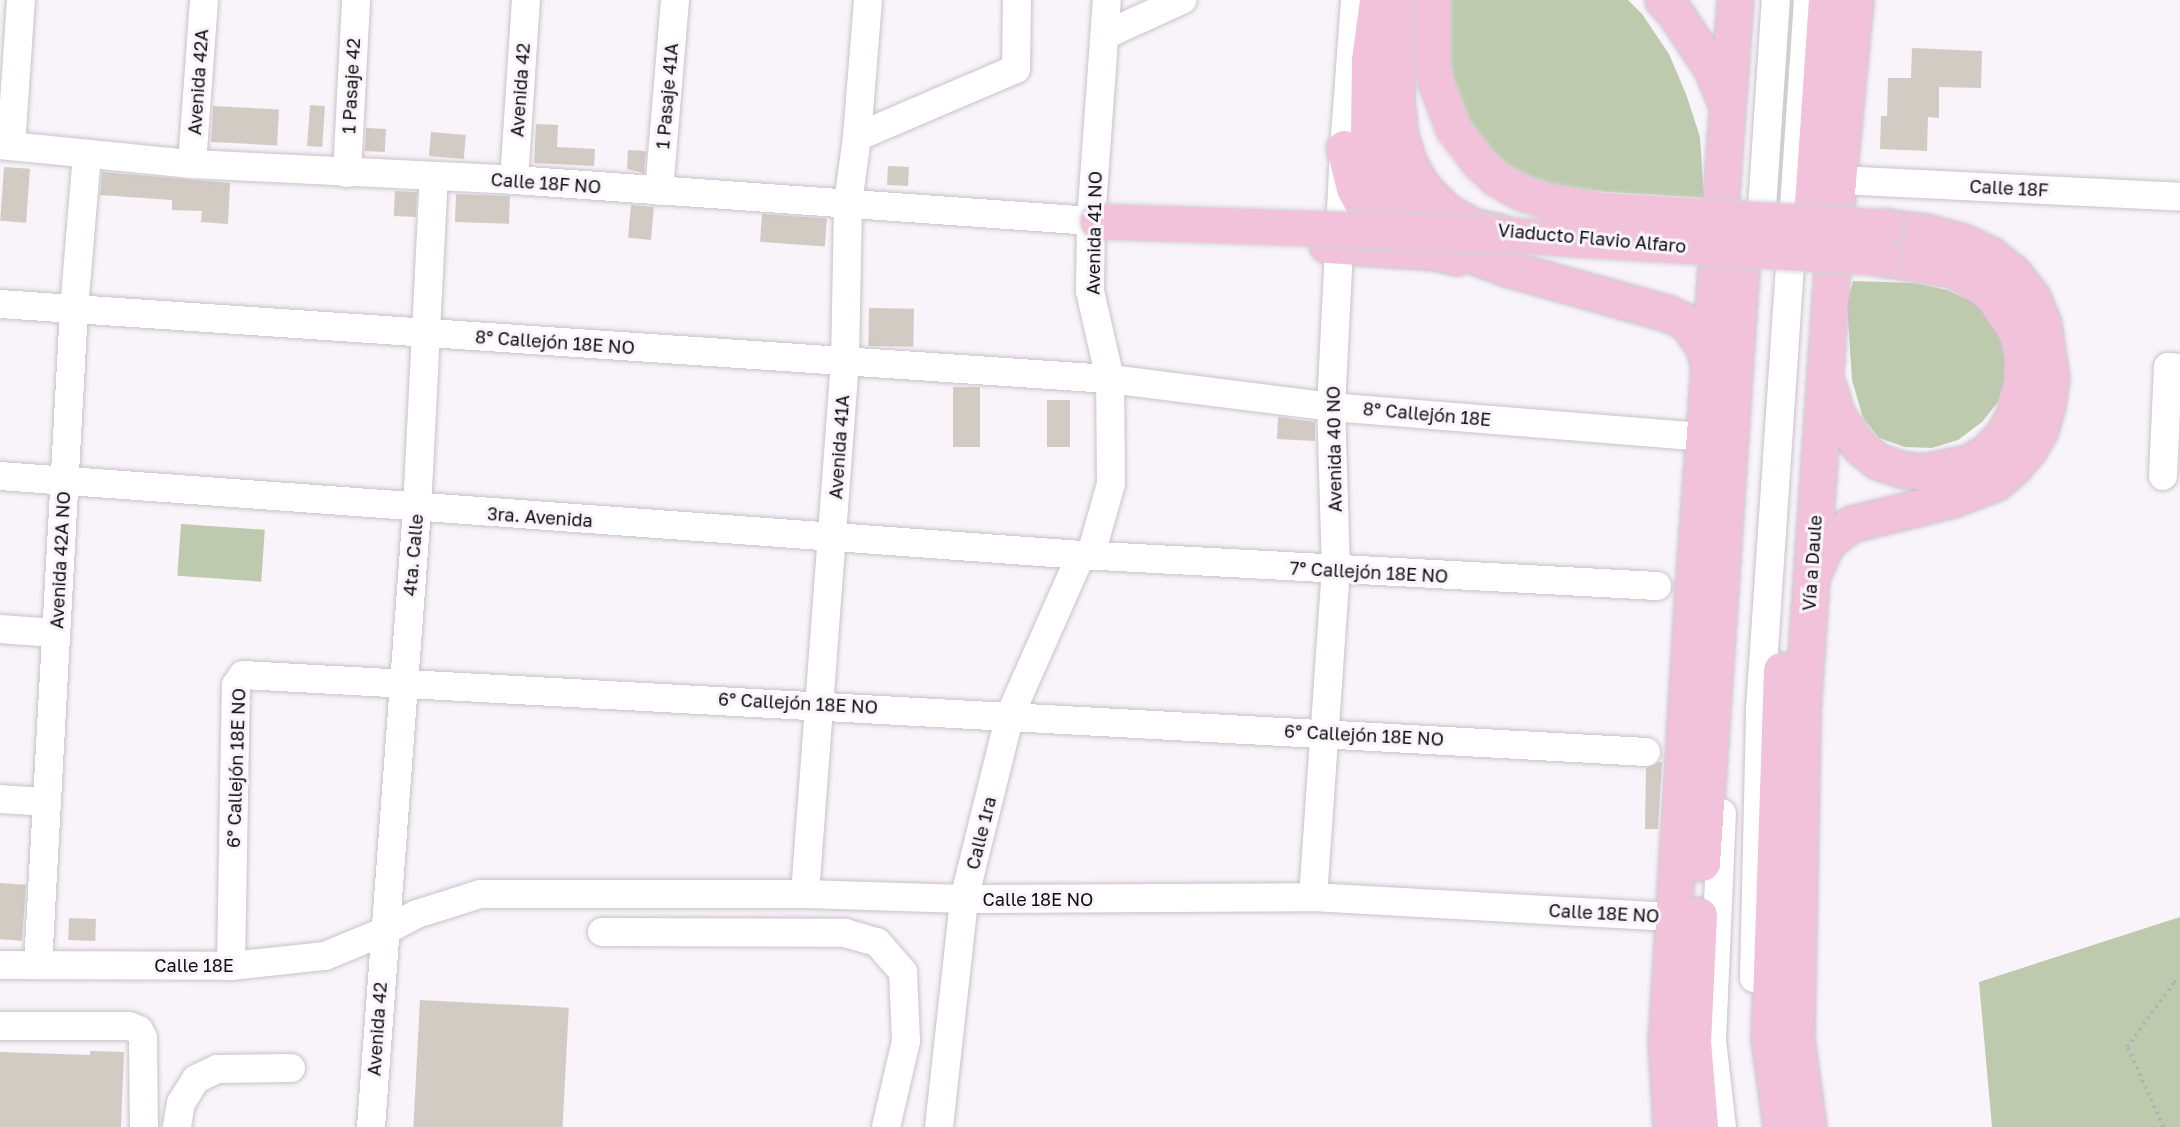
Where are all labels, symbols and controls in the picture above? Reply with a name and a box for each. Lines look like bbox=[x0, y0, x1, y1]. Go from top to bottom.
street label: Avenida 42A bbox=[184, 28, 212, 136]
street label: 1 Pasaje 42 bbox=[338, 38, 364, 134]
street label: Avenida 42 bbox=[506, 42, 534, 138]
street label: 1 Pasaje 41A bbox=[652, 42, 682, 150]
street label: Calle 18F NO bbox=[490, 168, 602, 198]
street label: Avenida 41 NO bbox=[1082, 171, 1106, 295]
street label: Calle 18F bbox=[1969, 175, 2049, 201]
street label: Viaducto Flavio Alfaro bbox=[1497, 219, 1687, 257]
street label: 8° Callejón 18E NO bbox=[474, 326, 636, 358]
street label: Avenida 40 NO bbox=[1322, 386, 1346, 512]
street label: Avenida 41A bbox=[825, 394, 853, 500]
street label: 8° Callejón 18E bbox=[1362, 398, 1492, 430]
street label: Avenida 42A NO bbox=[46, 491, 74, 629]
street label: 3ra. Avenida bbox=[487, 503, 593, 531]
street label: 4ta. Calle bbox=[399, 513, 427, 597]
street label: Vía a Daule bbox=[1798, 514, 1826, 612]
street label: 7° Callejón 18E NO bbox=[1289, 557, 1449, 587]
street label: 6° Callejón 18E NO bbox=[222, 688, 250, 848]
street label: 6° Callejón 18E NO bbox=[718, 688, 878, 718]
street label: 6° Callejón 18E NO bbox=[1284, 720, 1444, 750]
street label: Calle 1ra bbox=[962, 794, 1000, 872]
street label: Calle 18E NO bbox=[983, 888, 1093, 910]
street label: Calle 18E NO bbox=[1548, 899, 1660, 927]
street label: Calle 18E bbox=[154, 954, 234, 976]
street label: Avenida 42 bbox=[363, 981, 391, 1077]

